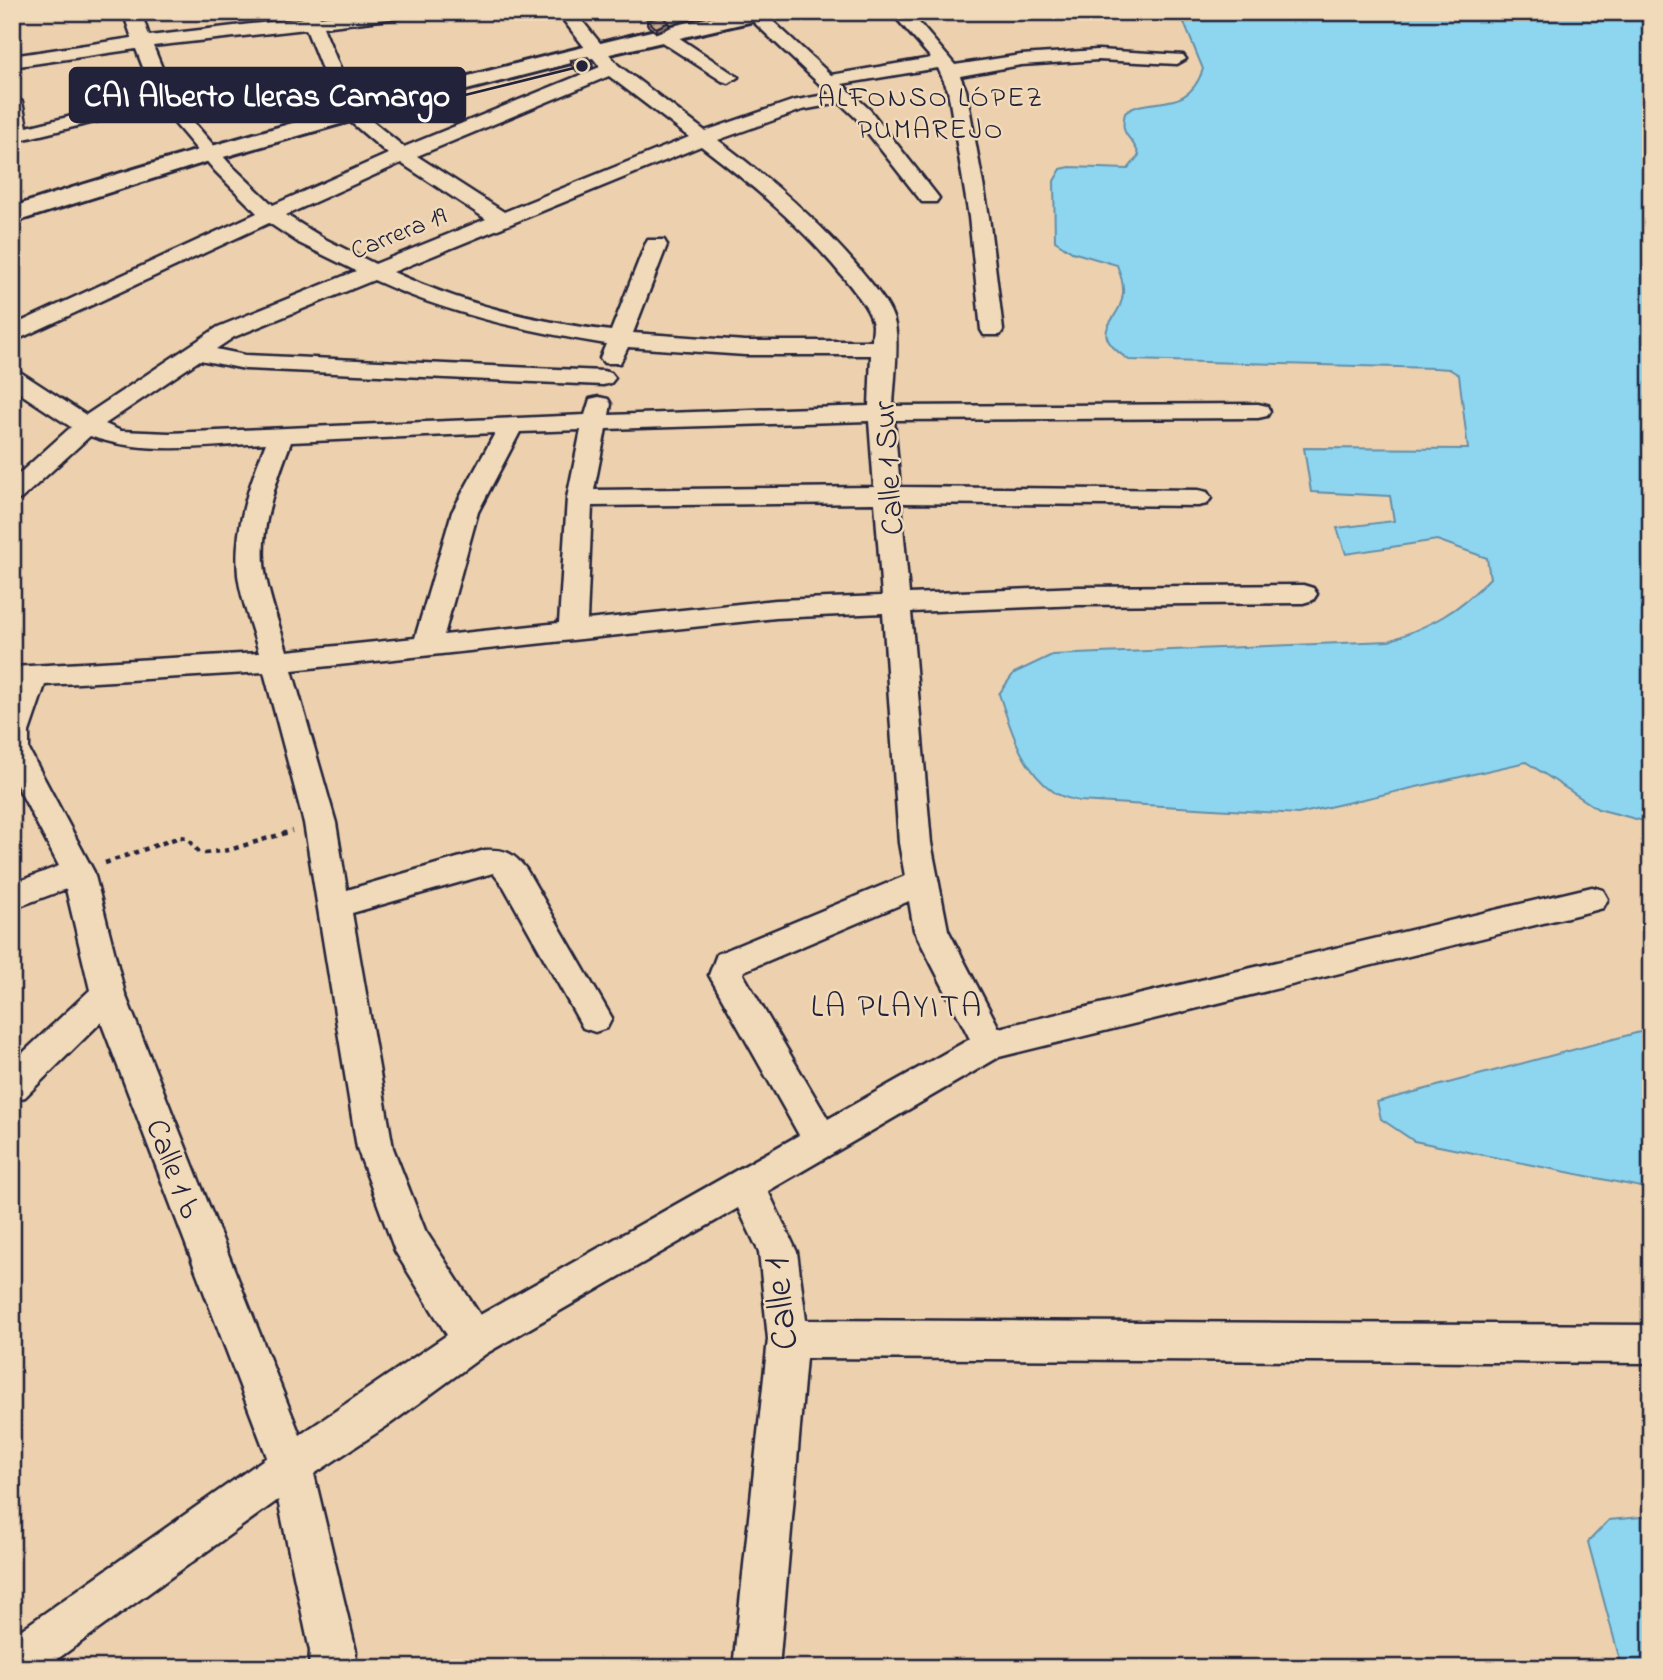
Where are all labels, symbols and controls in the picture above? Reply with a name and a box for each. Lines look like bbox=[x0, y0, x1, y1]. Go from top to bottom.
callout: CAI Alberto Lleras Camargo bbox=[70, 68, 465, 122]
text: CAI Alberto Lleras Camargo bbox=[84, 74, 450, 123]
district label: ALFONSO LÓPEZ PUMAREJO bbox=[818, 79, 1044, 152]
street label: Carrera 19 bbox=[345, 198, 453, 271]
street label: Calle 1 Sur bbox=[862, 399, 919, 537]
district label: LA PLAYITA bbox=[811, 984, 983, 1032]
street label: Calle 1 b bbox=[131, 1113, 212, 1226]
street label: Calle 1 bbox=[750, 1255, 816, 1353]

